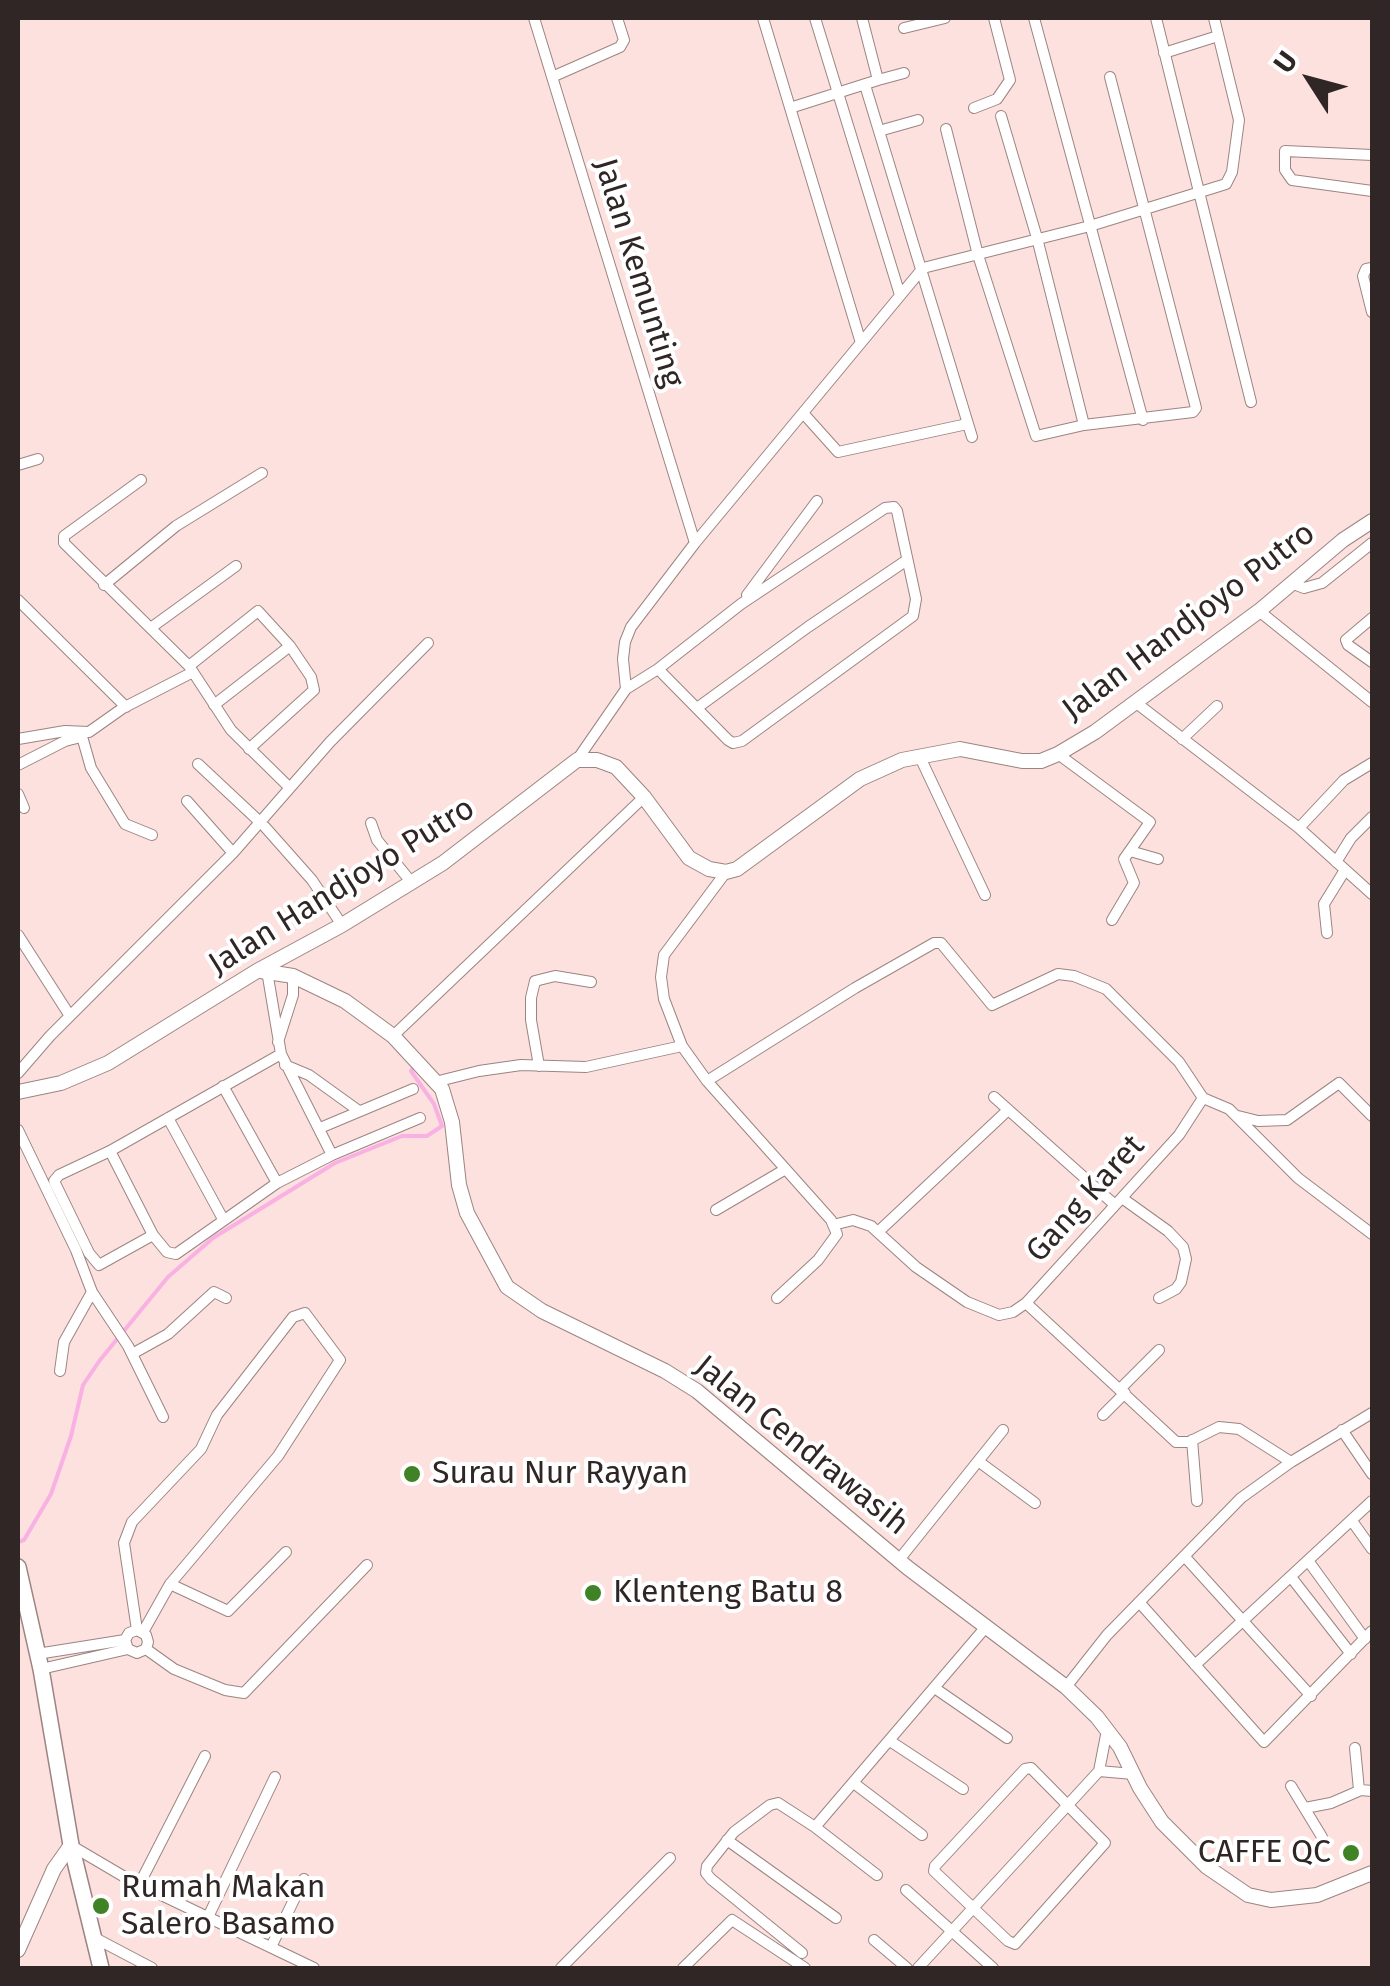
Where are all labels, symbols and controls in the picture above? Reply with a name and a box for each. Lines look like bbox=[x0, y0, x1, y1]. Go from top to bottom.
north arrow bbox=[1260, 30, 1360, 130]
text: U bbox=[1267, 45, 1304, 79]
street label: Jalan Kemunting bbox=[585, 154, 691, 392]
street label: Jalan Handjoyo Putro bbox=[1055, 515, 1323, 729]
street label: Jalan Handjoyo Putro bbox=[202, 790, 482, 984]
street label: Gang Karet bbox=[1019, 1127, 1153, 1271]
street label: Jalan Cendrawasih bbox=[686, 1348, 916, 1544]
place label: Surau Nur Rayyan bbox=[432, 1455, 688, 1493]
marker: Surau Nur Rayyan bbox=[401, 1463, 423, 1485]
place label: Klenteng Batu 8 bbox=[613, 1574, 843, 1612]
marker: Klenteng Batu 8 bbox=[582, 1582, 604, 1604]
place label: CAFFE QC bbox=[1198, 1834, 1331, 1872]
marker: CAFFE QC bbox=[1340, 1842, 1362, 1864]
place label: Rumah Makan Salero Basamo bbox=[121, 1869, 335, 1944]
marker: Rumah Makan Salero Basamo bbox=[90, 1895, 112, 1917]

